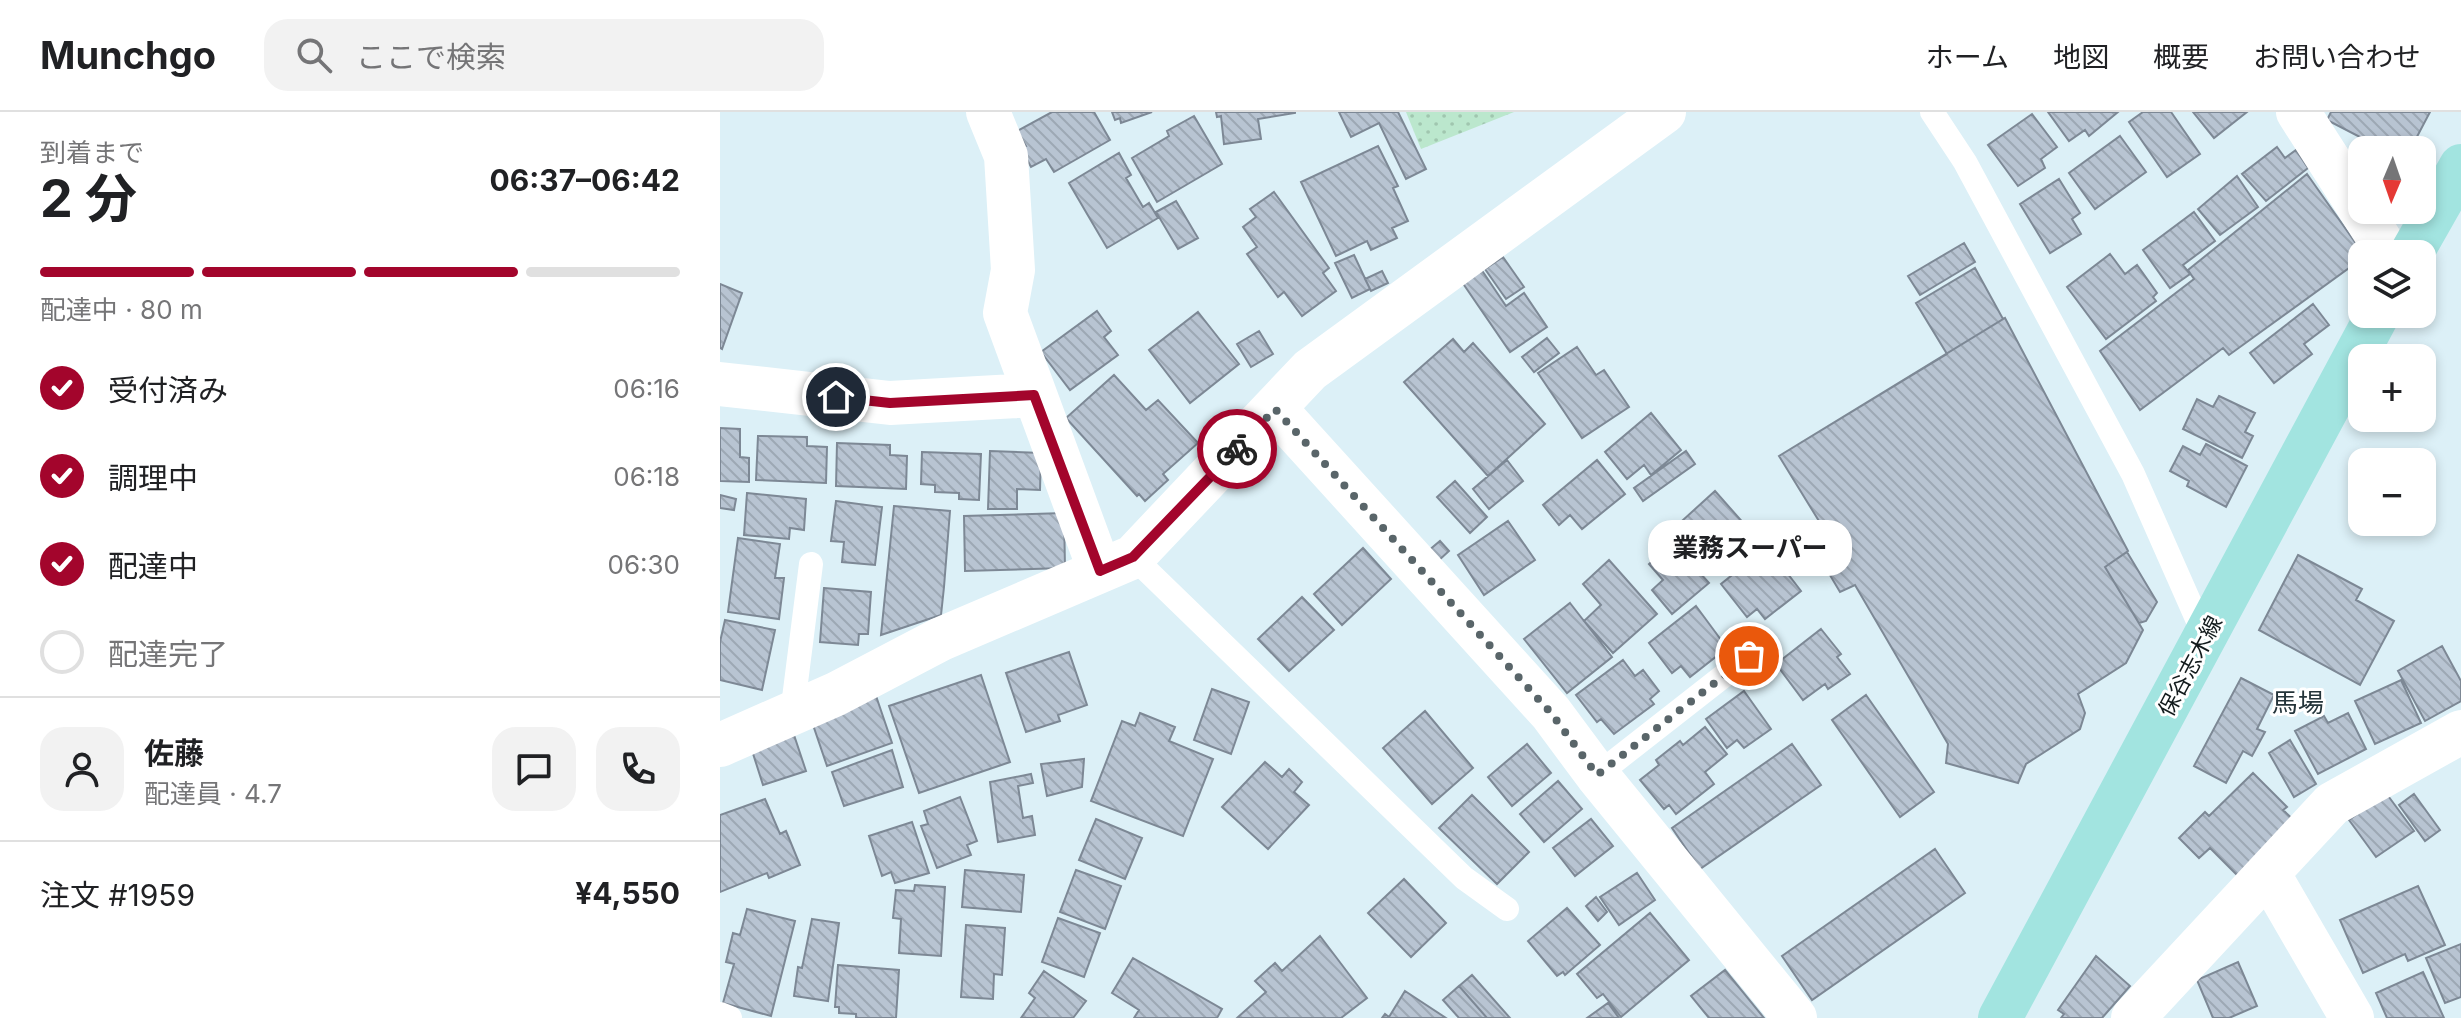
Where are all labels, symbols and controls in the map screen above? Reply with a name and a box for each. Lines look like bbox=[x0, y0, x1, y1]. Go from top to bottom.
search box bbox=[264, 19, 824, 91]
text: Munchgo bbox=[40, 32, 216, 78]
icon: search bbox=[292, 33, 336, 77]
text: ここで検索 bbox=[356, 39, 506, 75]
text: ホーム bbox=[1926, 40, 2009, 74]
text: 地図 bbox=[2053, 40, 2109, 74]
text: 概要 bbox=[2153, 40, 2209, 74]
text: お問い合わせ bbox=[2253, 40, 2421, 74]
north arrow bbox=[2348, 136, 2436, 224]
map controls bbox=[2348, 136, 2436, 536]
text: 到着まで bbox=[40, 137, 144, 168]
text: 06:37–06:42 bbox=[490, 162, 680, 198]
text: 2 分 bbox=[40, 167, 137, 230]
button: layers bbox=[2348, 240, 2436, 328]
text: 配達中 · 80 m bbox=[40, 294, 203, 325]
button: + bbox=[2348, 344, 2436, 432]
pin bbox=[802, 363, 870, 431]
icon: check bbox=[40, 366, 84, 410]
text: 受付済み bbox=[108, 372, 228, 408]
text: 06:16 bbox=[613, 373, 680, 404]
icon: home bbox=[814, 375, 858, 419]
courier bbox=[1197, 409, 1277, 489]
icon: bike bbox=[1215, 427, 1259, 471]
button: − bbox=[2348, 448, 2436, 536]
icon: check bbox=[40, 454, 84, 498]
text: 調理中 bbox=[108, 460, 198, 496]
text: 06:18 bbox=[613, 461, 680, 492]
callout: 業務スーパー bbox=[1647, 520, 1851, 576]
text: 業務スーパー bbox=[1672, 532, 1828, 563]
icon: check bbox=[40, 542, 84, 586]
text: 配達中 bbox=[108, 548, 198, 584]
text: 06:30 bbox=[608, 549, 680, 580]
street label: 保谷志木線 bbox=[2153, 611, 2227, 721]
pin bbox=[1715, 622, 1783, 690]
icon: bag bbox=[1727, 634, 1771, 678]
text: 配達完了 bbox=[108, 636, 228, 672]
district label: 馬場 bbox=[2272, 687, 2324, 718]
button: person bbox=[40, 727, 124, 811]
button: chat bbox=[492, 727, 576, 811]
button: phone bbox=[596, 727, 680, 811]
text: 佐藤 bbox=[144, 735, 204, 771]
text: 配達員 · 4.7 bbox=[144, 778, 282, 809]
text: ¥4,550 bbox=[575, 875, 680, 911]
text: 注文 #1959 bbox=[40, 877, 195, 913]

